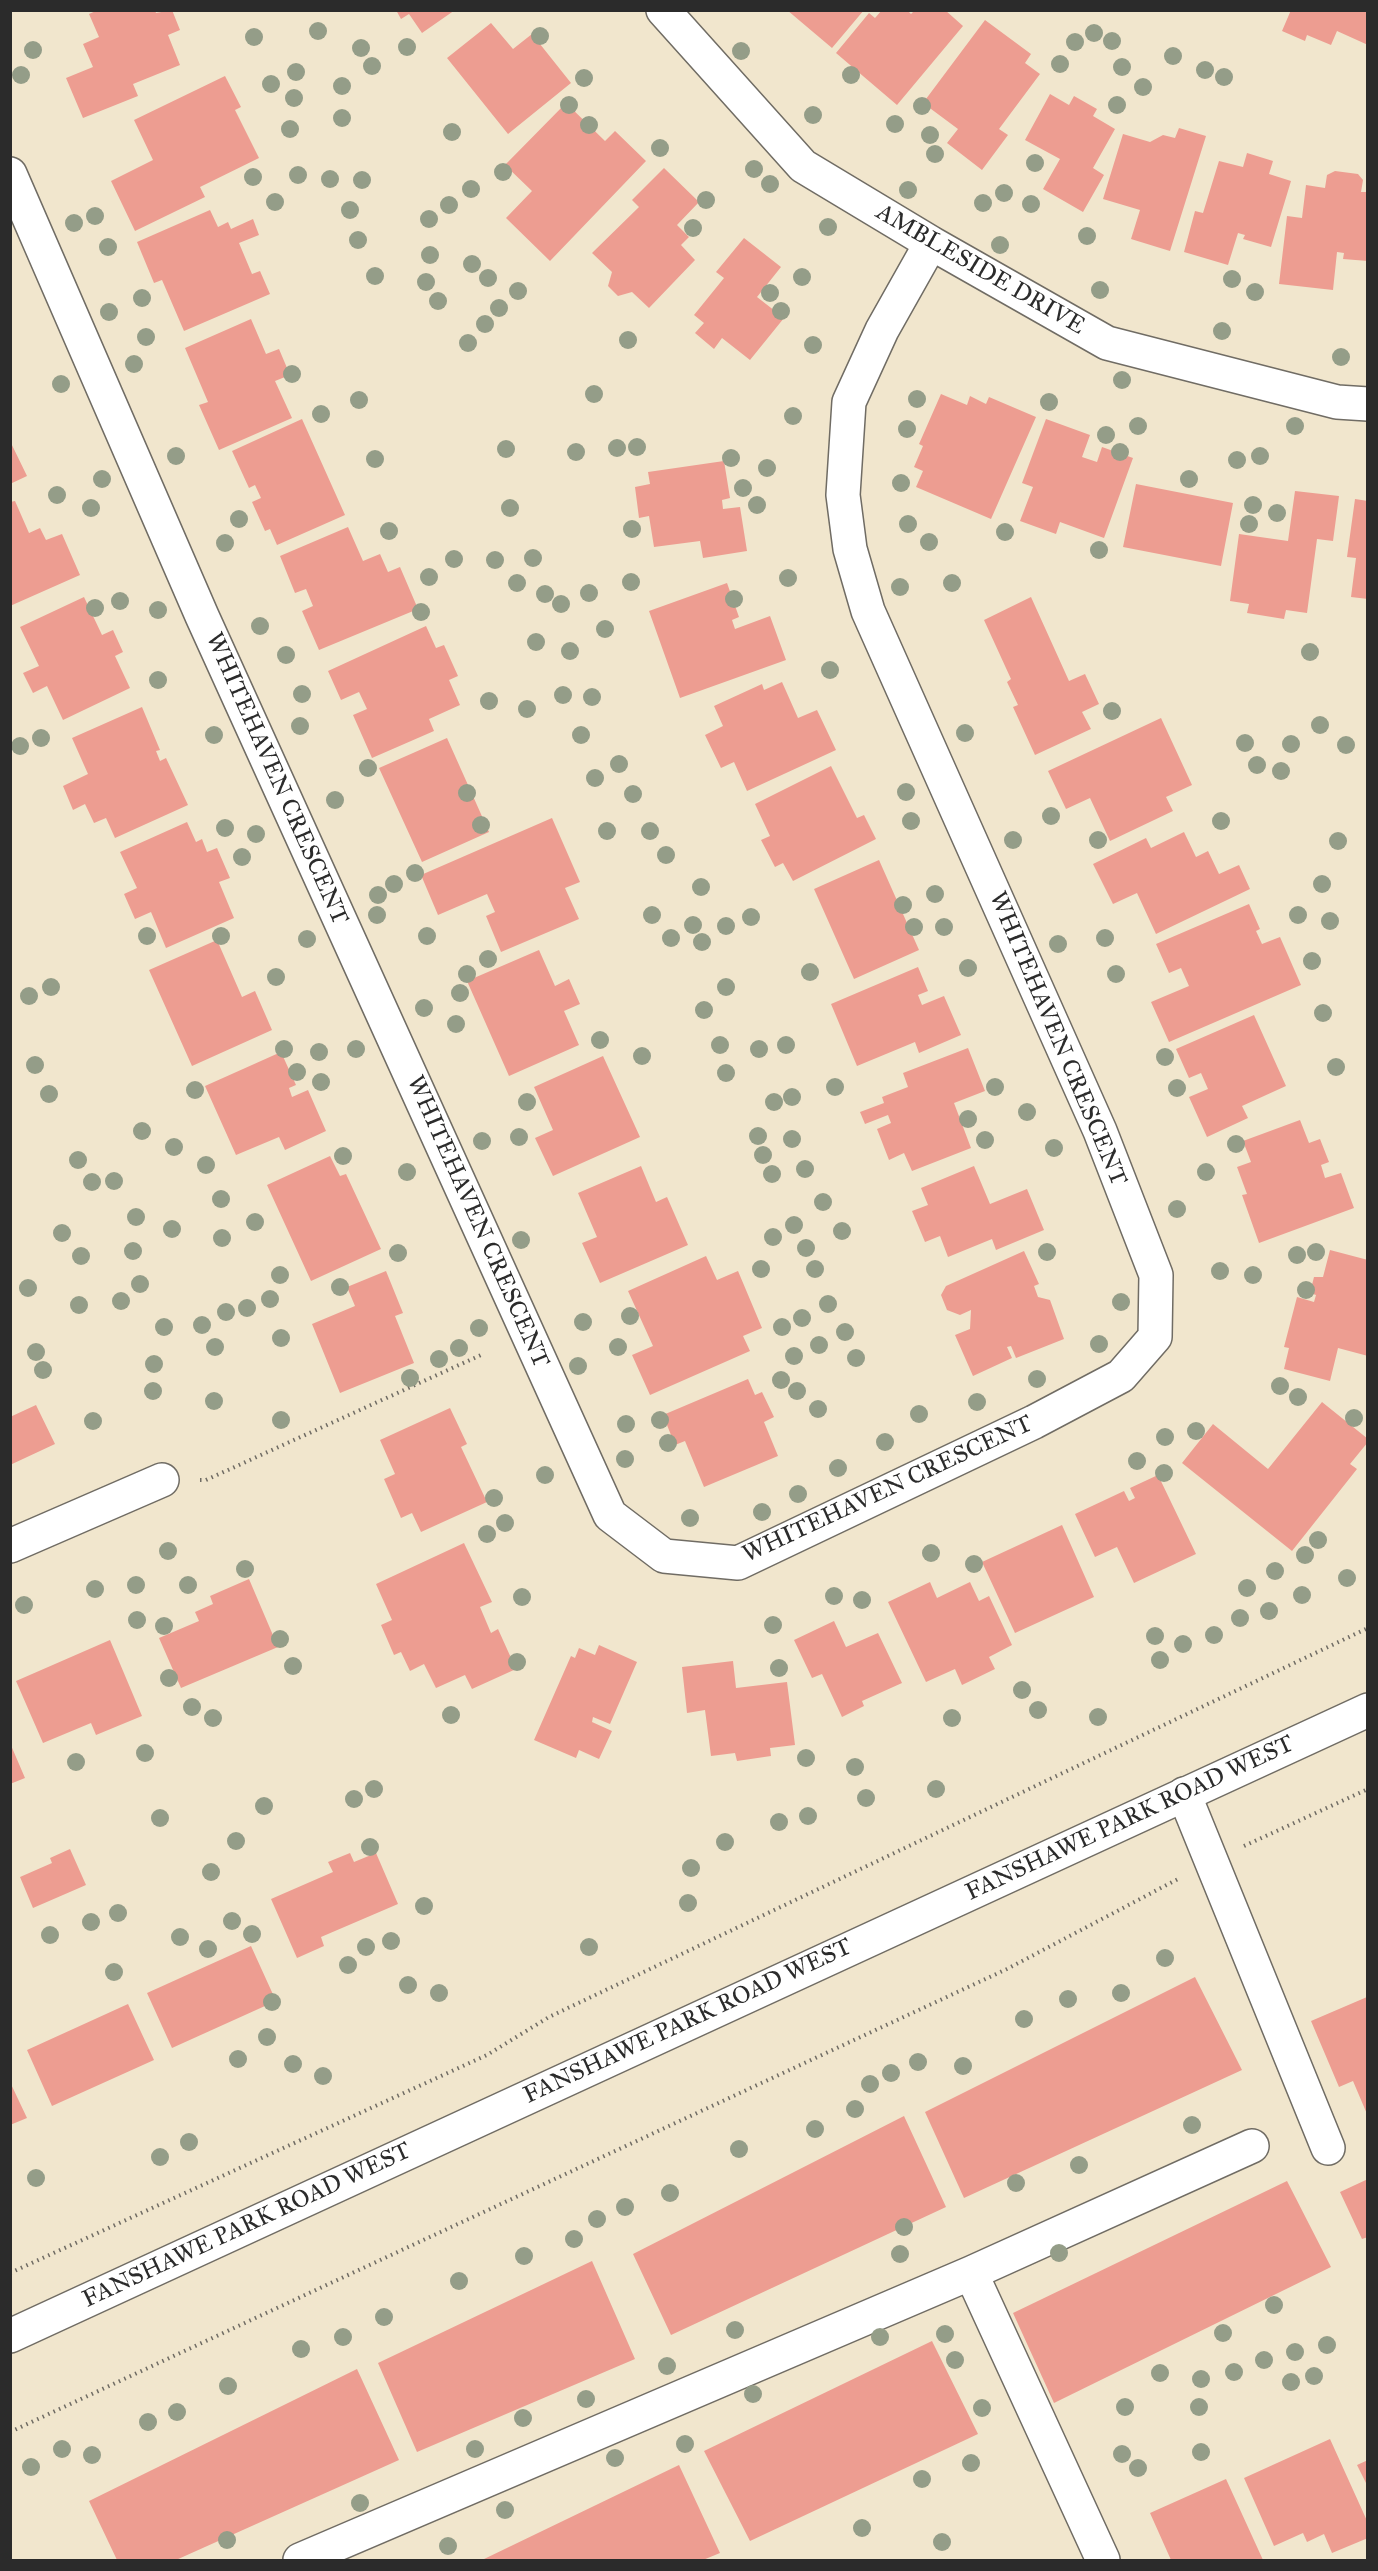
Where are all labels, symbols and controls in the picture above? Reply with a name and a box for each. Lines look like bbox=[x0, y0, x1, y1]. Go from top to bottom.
street label: AMBLESIDE DRIVE bbox=[870, 198, 1090, 342]
street label: WHITEHAVEN CRESCENT bbox=[198, 629, 354, 929]
street label: WHITEHAVEN CRESCENT bbox=[982, 888, 1132, 1190]
street label: WHITEHAVEN CRESCENT bbox=[399, 1072, 555, 1372]
street label: WHITEHAVEN CRESCENT bbox=[738, 1410, 1038, 1570]
street label: FANSHAWE PARK ROAD WEST bbox=[961, 1730, 1299, 1908]
street label: FANSHAWE PARK ROAD WEST bbox=[519, 1933, 857, 2111]
street label: FANSHAWE PARK ROAD WEST bbox=[78, 2137, 416, 2315]

